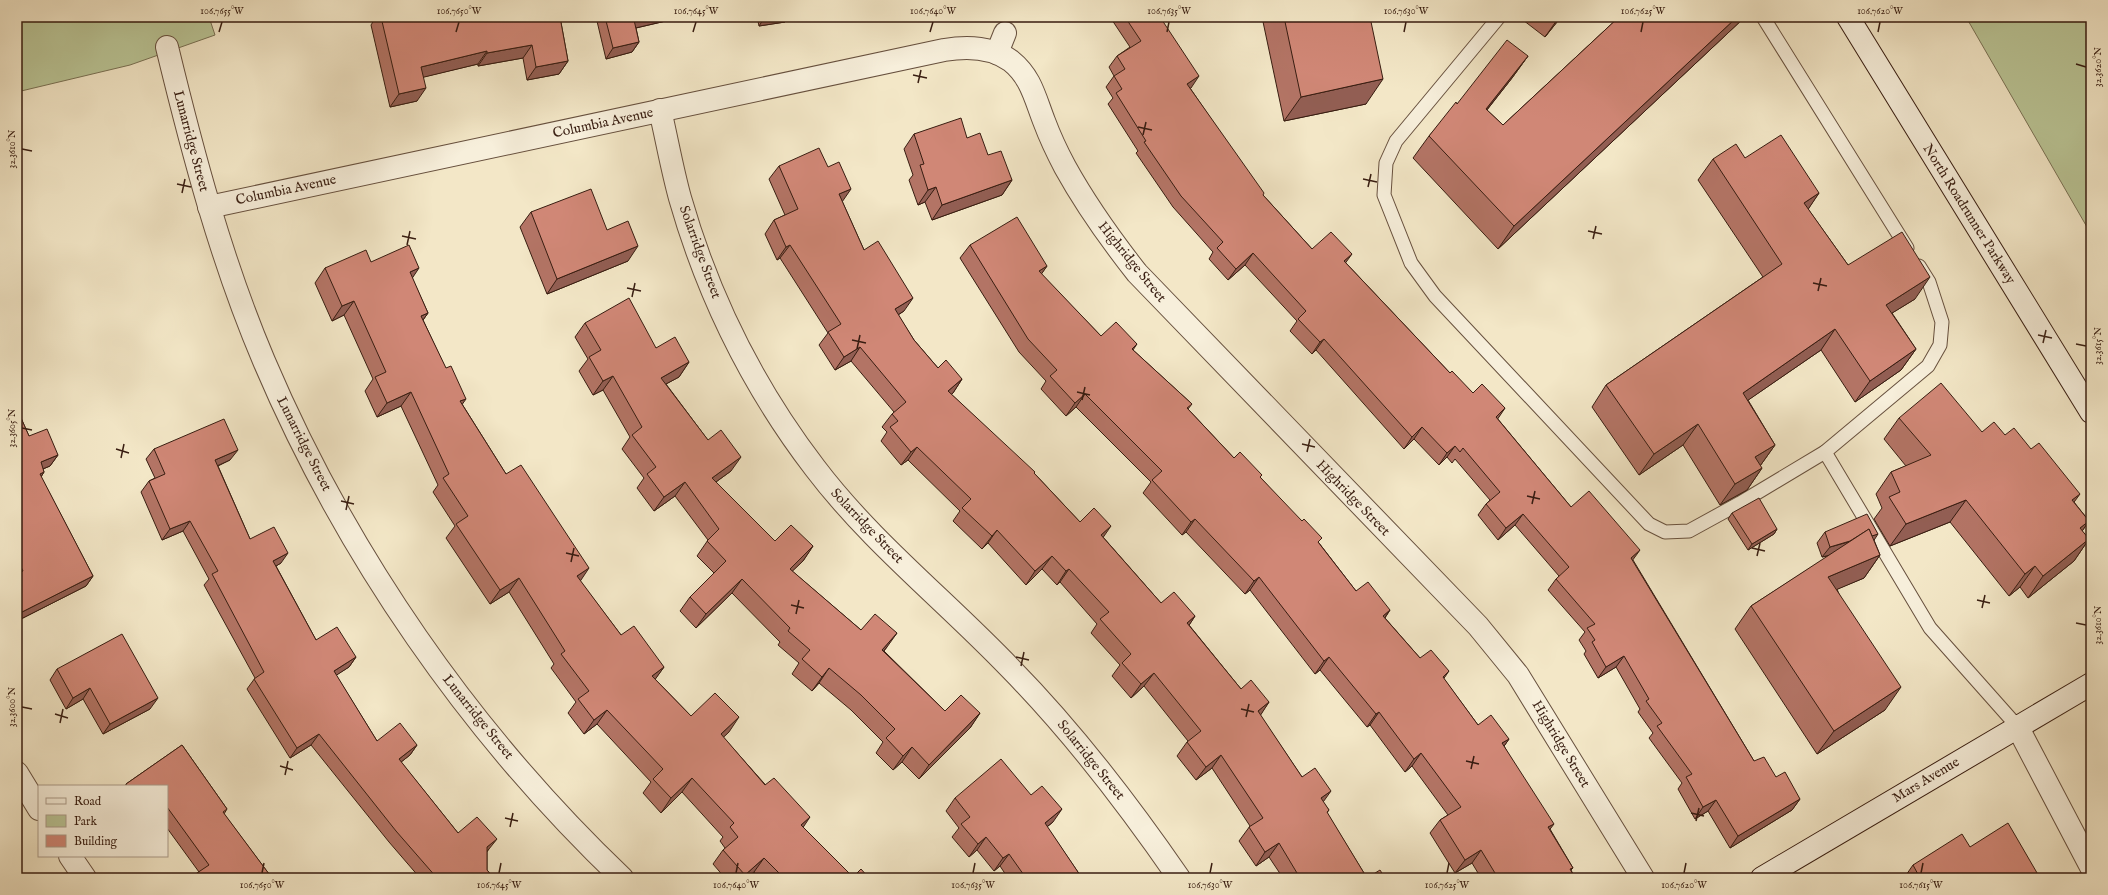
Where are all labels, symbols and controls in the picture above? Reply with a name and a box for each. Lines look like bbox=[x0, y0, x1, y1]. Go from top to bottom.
text: 106.7655°W bbox=[200, 5, 244, 18]
text: 106.7650°W bbox=[437, 5, 482, 18]
text: 106.7645°W bbox=[674, 5, 719, 18]
text: 106.7640°W bbox=[910, 5, 956, 18]
text: 106.7635°W bbox=[1147, 5, 1191, 18]
text: 106.7630°W bbox=[1384, 5, 1429, 18]
text: 106.7625°W bbox=[1621, 5, 1666, 18]
text: 106.7620°W bbox=[1857, 5, 1903, 18]
text: 32.3620°N bbox=[2092, 47, 2105, 87]
street label: Lunarridge Street bbox=[169, 88, 213, 194]
street label: Columbia Avenue bbox=[551, 103, 655, 142]
text: 32.3610°N bbox=[6, 129, 19, 168]
street label: North Roadrunner Parkway bbox=[1918, 141, 2020, 287]
street label: Columbia Avenue bbox=[234, 170, 338, 209]
street label: Solarridge Street bbox=[675, 203, 725, 301]
street label: Highridge Street bbox=[1094, 218, 1170, 306]
text: 32.3615°N bbox=[2092, 327, 2105, 365]
street label: Lunarridge Street bbox=[272, 394, 336, 495]
text: 32.3605°N bbox=[6, 408, 19, 447]
street label: Highridge Street bbox=[1312, 456, 1394, 540]
street label: Solarridge Street bbox=[827, 485, 908, 568]
text: 32.3610°N bbox=[2092, 605, 2105, 644]
street label: Lunarridge Street bbox=[438, 671, 518, 763]
text: 32.3600°N bbox=[6, 687, 19, 727]
street label: Highridge Street bbox=[1528, 697, 1594, 791]
street label: Solarridge Street bbox=[1053, 716, 1129, 804]
street label: Mars Avenue bbox=[1889, 753, 1963, 807]
legend bbox=[38, 785, 168, 857]
text: Road bbox=[74, 794, 102, 809]
text: Park bbox=[74, 814, 97, 829]
text: Building bbox=[74, 834, 118, 849]
text: 106.7650°W bbox=[240, 879, 285, 892]
text: 106.7645°W bbox=[477, 879, 522, 892]
text: 106.7640°W bbox=[713, 879, 759, 892]
text: 106.7635°W bbox=[951, 879, 995, 892]
text: 106.7630°W bbox=[1188, 879, 1233, 892]
text: 106.7625°W bbox=[1425, 879, 1470, 892]
text: 106.7620°W bbox=[1661, 879, 1707, 892]
text: 106.7615°W bbox=[1899, 879, 1943, 892]

